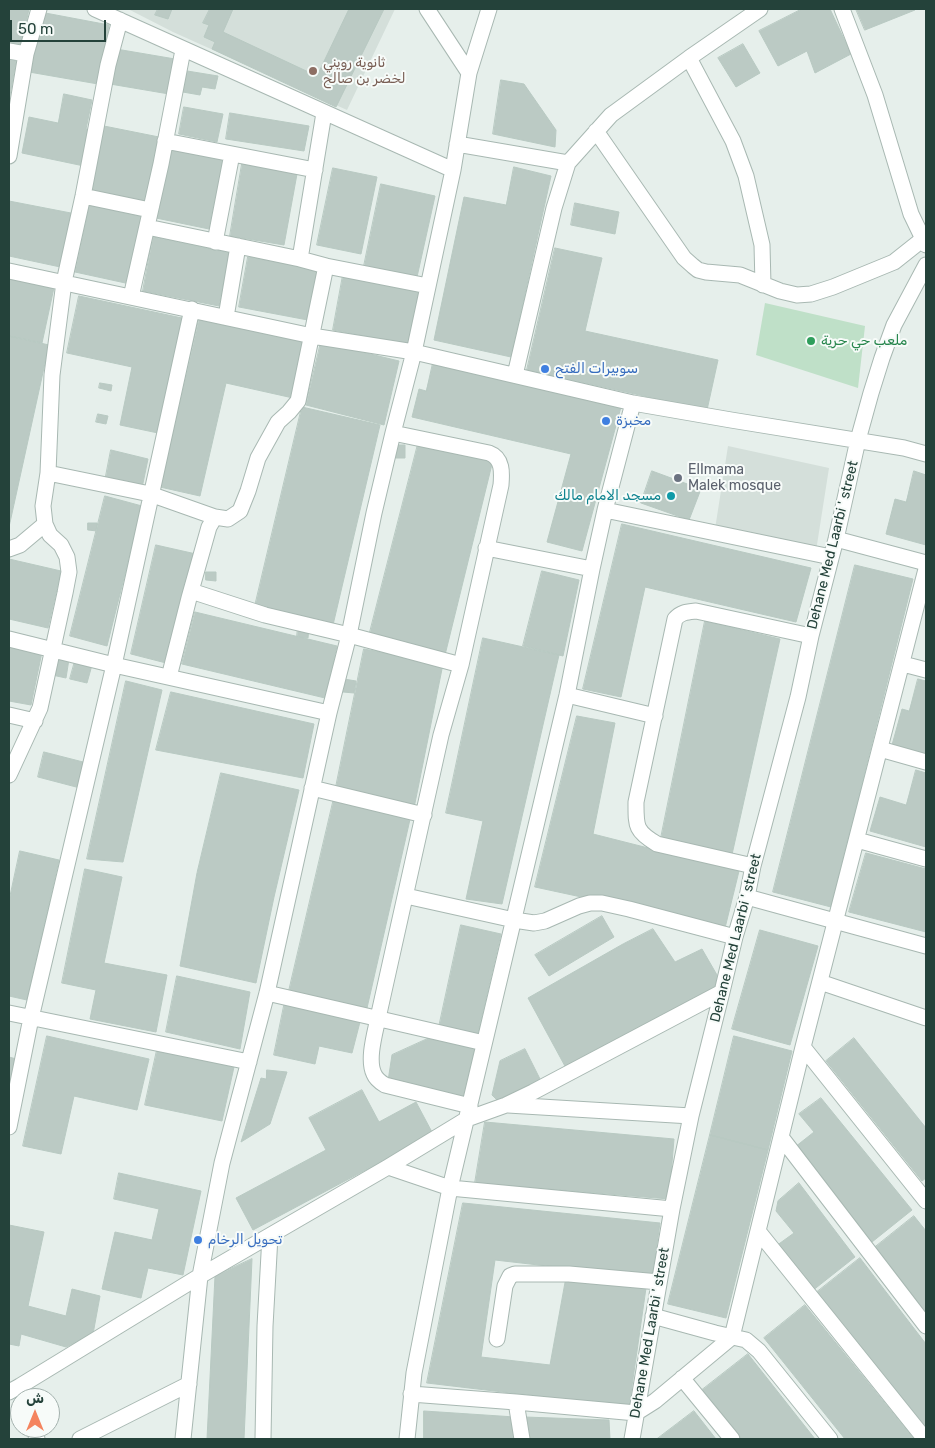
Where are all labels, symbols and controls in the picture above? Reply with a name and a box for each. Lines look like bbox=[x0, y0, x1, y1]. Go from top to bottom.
scale bar bbox=[12, 10, 109, 42]
text: 50 m bbox=[18, 20, 53, 38]
place label: ثانوية رويني لخضر بن صالح bbox=[323, 55, 406, 88]
marker: ثانوية رويني لخضر بن صالح bbox=[307, 65, 319, 77]
place label: ملعب حي حرية bbox=[821, 333, 907, 349]
marker: ملعب حي حرية bbox=[805, 335, 817, 347]
place label: سوبيرات الفتح bbox=[555, 361, 638, 377]
marker: سوبيرات الفتح bbox=[539, 363, 551, 375]
place label: مخبزة bbox=[616, 413, 651, 429]
marker: مخبزة bbox=[600, 415, 612, 427]
street label: Dehane Med Laarbi ' street bbox=[804, 459, 862, 631]
place label: ElImama Malek mosque bbox=[688, 462, 781, 494]
marker: ElImama Malek mosque bbox=[672, 472, 684, 484]
place label: مسجد الامام مالك bbox=[554, 488, 661, 504]
marker: مسجد الامام مالك bbox=[665, 490, 677, 502]
street label: Dehane Med Laarbi ' street bbox=[707, 852, 765, 1024]
place label: تحويل الرخام bbox=[208, 1232, 282, 1248]
marker: تحويل الرخام bbox=[192, 1234, 204, 1246]
street label: Dehane Med Laarbi ' street bbox=[627, 1246, 673, 1420]
north arrow bbox=[10, 1388, 60, 1438]
text: ش bbox=[26, 1390, 44, 1407]

